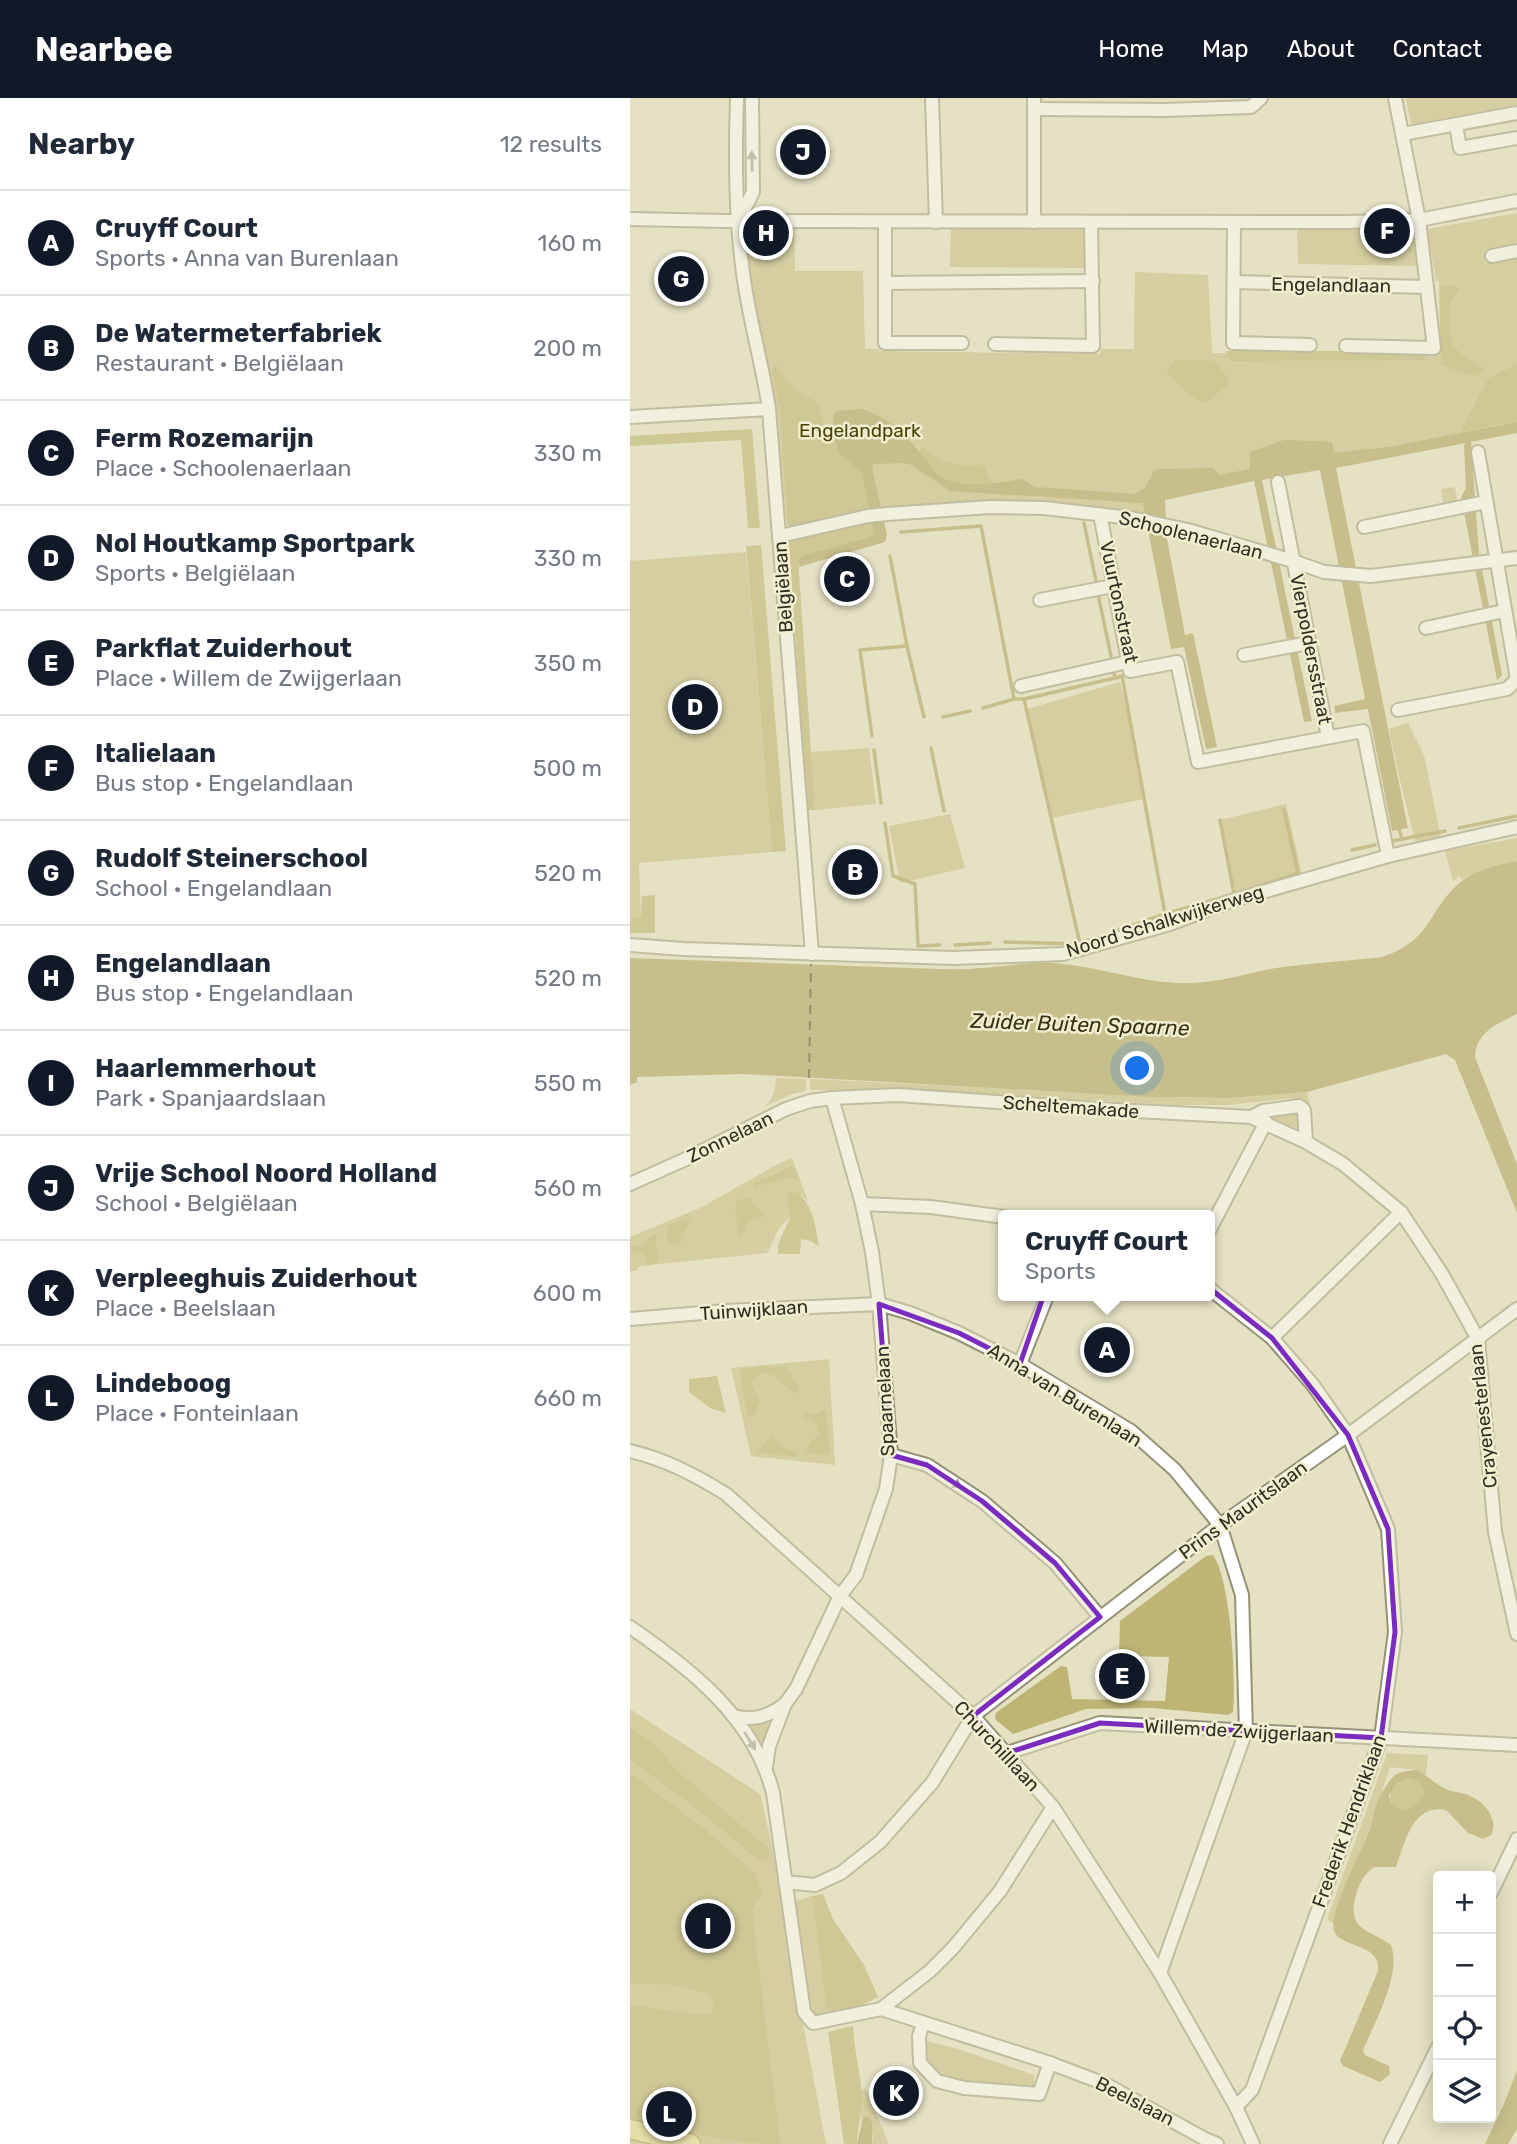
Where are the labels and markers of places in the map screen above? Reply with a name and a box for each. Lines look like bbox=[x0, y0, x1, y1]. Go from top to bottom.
pin: J bbox=[780, 126, 826, 178]
pin: F bbox=[1364, 205, 1410, 257]
pin: H bbox=[743, 207, 789, 259]
pin: G bbox=[658, 253, 704, 305]
pin: C bbox=[824, 553, 870, 605]
pin: D bbox=[672, 681, 718, 733]
pin: B bbox=[832, 846, 878, 898]
pin: A bbox=[1084, 1324, 1130, 1376]
pin: E bbox=[1099, 1650, 1145, 1702]
pin: I bbox=[685, 1900, 731, 1952]
pin: K bbox=[873, 2067, 919, 2119]
pin: L bbox=[646, 2088, 692, 2140]

